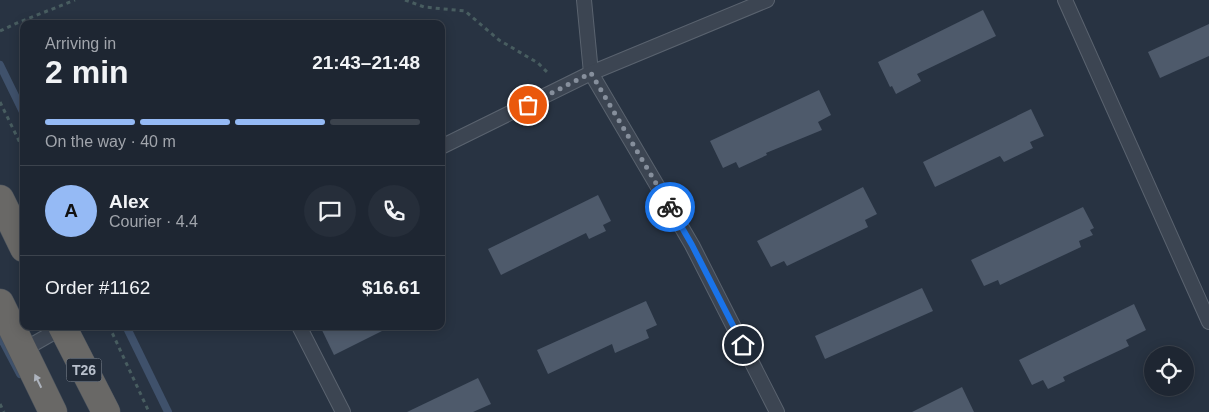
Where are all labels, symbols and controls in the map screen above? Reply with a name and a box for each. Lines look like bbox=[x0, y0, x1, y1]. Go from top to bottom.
text: Arriving in bbox=[45, 35, 116, 52]
text: 21:43–21:48 bbox=[312, 52, 420, 73]
text: 2 min bbox=[45, 54, 129, 90]
pin bbox=[507, 84, 549, 126]
icon: bag bbox=[514, 91, 542, 119]
text: On the way · 40 m bbox=[45, 133, 176, 150]
courier bbox=[645, 182, 695, 232]
button: chat bbox=[304, 185, 356, 237]
button: phone bbox=[368, 185, 420, 237]
text: Alex bbox=[109, 191, 149, 212]
icon: bike bbox=[656, 193, 684, 221]
text: A bbox=[64, 200, 78, 221]
text: Courier · 4.4 bbox=[109, 213, 198, 230]
text: Order #1162 bbox=[45, 277, 150, 298]
text: $16.61 bbox=[362, 277, 420, 298]
pin bbox=[722, 324, 764, 366]
icon: home bbox=[729, 331, 757, 359]
map controls bbox=[1144, 346, 1194, 396]
button: locate bbox=[1144, 346, 1194, 396]
road number: T26 bbox=[66, 358, 102, 382]
one-way arrow bbox=[34, 374, 42, 388]

